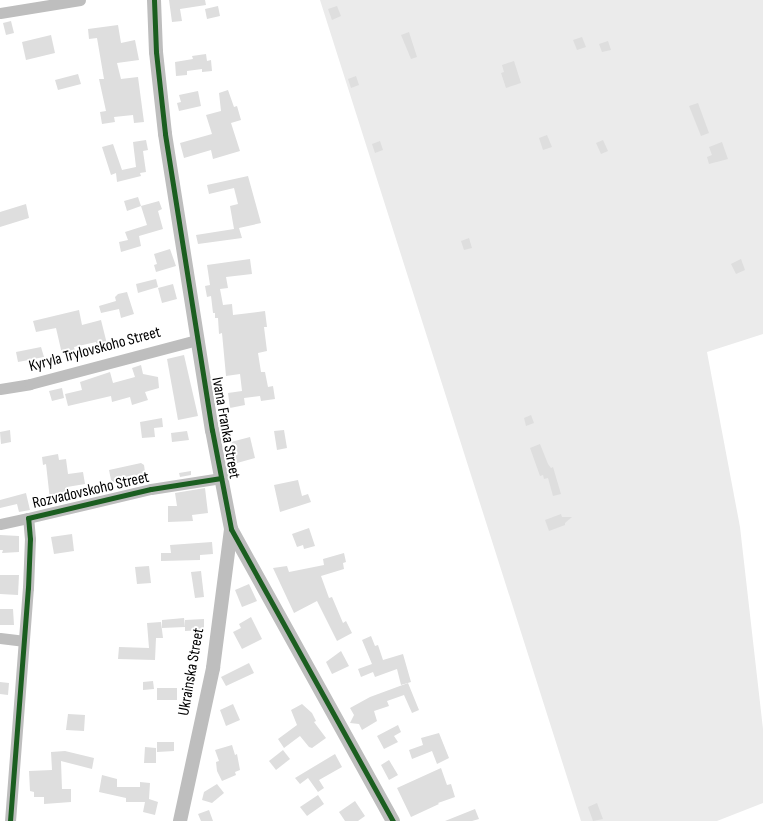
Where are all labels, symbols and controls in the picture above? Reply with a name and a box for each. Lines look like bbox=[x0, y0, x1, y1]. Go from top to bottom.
street label: Kyryla Trylovskoho Street bbox=[27, 323, 163, 377]
street label: Ivana Franka Street bbox=[207, 376, 243, 480]
street label: Rozvadovskoho Street bbox=[31, 468, 151, 514]
street label: Ukrainska Street bbox=[175, 627, 209, 717]

